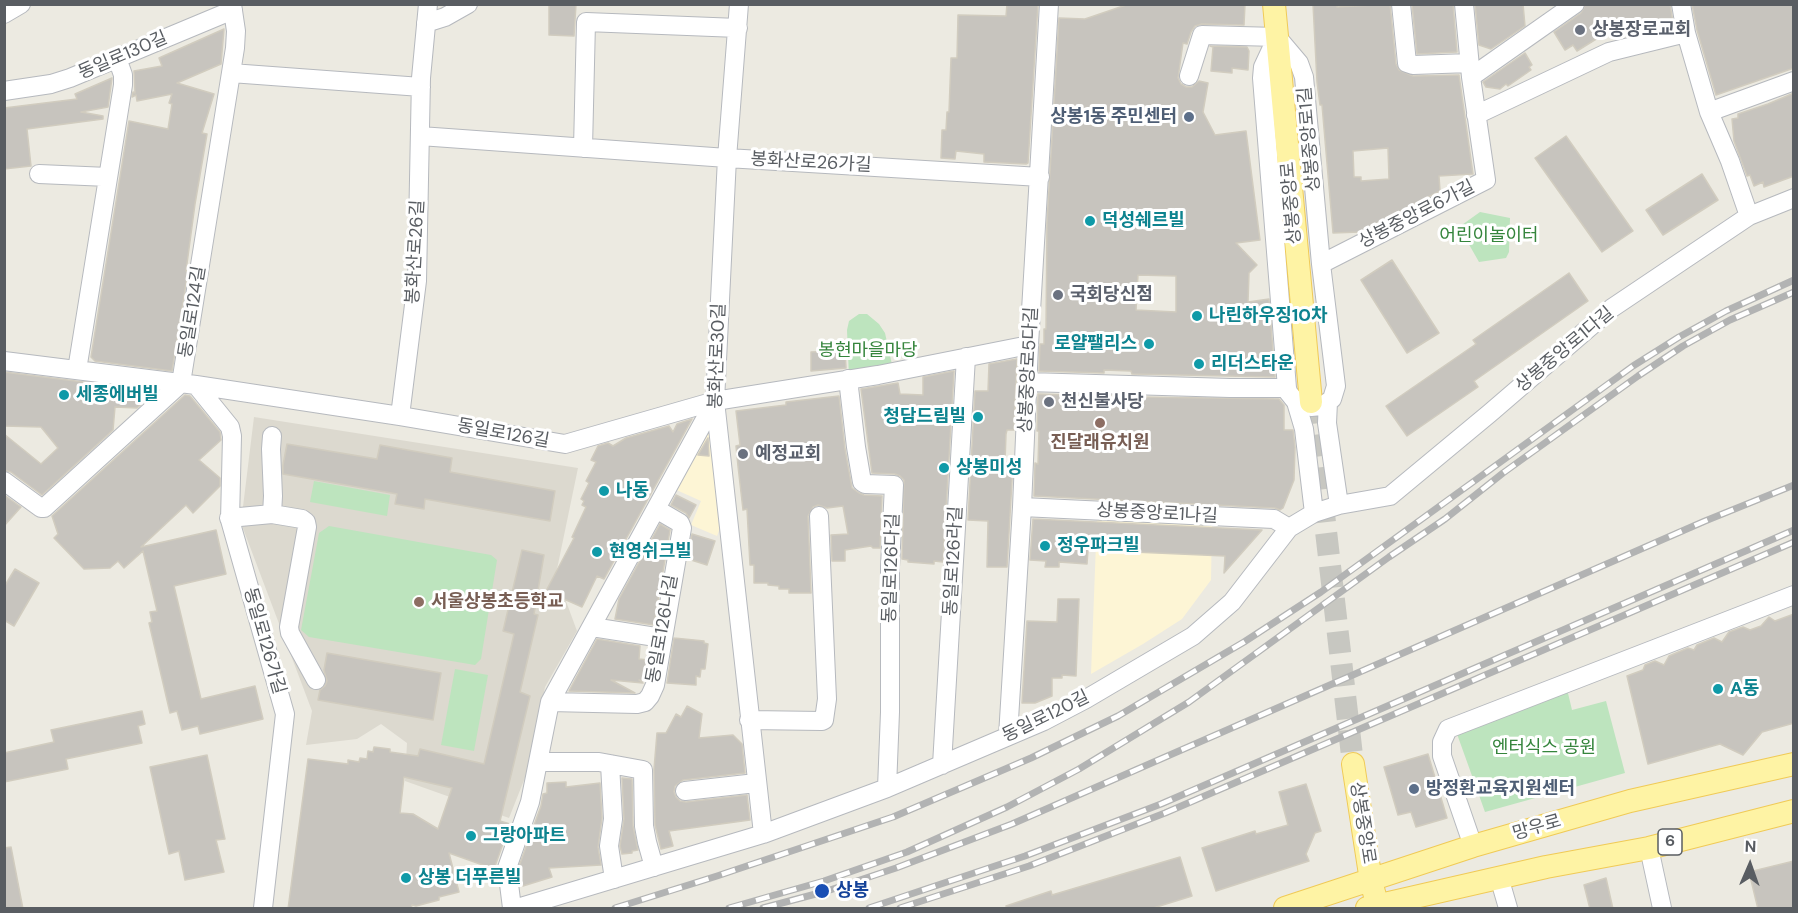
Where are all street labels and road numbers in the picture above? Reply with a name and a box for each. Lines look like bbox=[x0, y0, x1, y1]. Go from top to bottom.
street label: 동일로130길 bbox=[75, 28, 171, 84]
street label: 상봉중앙로1길 bbox=[1295, 86, 1325, 192]
street label: 봉화산로26가길 bbox=[750, 149, 872, 177]
street label: 상봉중앙로 bbox=[1278, 161, 1306, 245]
street label: 상봉중앙로6가길 bbox=[1355, 176, 1479, 254]
street label: 봉화산로26길 bbox=[402, 199, 430, 305]
street label: 동일로124길 bbox=[175, 264, 211, 360]
street label: 봉화산로30길 bbox=[705, 303, 731, 409]
street label: 상봉중앙로1다길 bbox=[1512, 303, 1618, 397]
street label: 상봉중앙로5다길 bbox=[1015, 306, 1043, 434]
street label: 동일로126길 bbox=[455, 415, 551, 453]
street label: 상봉중앙로1나길 bbox=[1096, 500, 1218, 528]
street label: 동일로126라길 bbox=[940, 505, 968, 617]
street label: 동일로126다길 bbox=[879, 513, 905, 623]
street label: 동일로126나길 bbox=[643, 573, 683, 685]
street label: 동일로126가길 bbox=[238, 585, 290, 697]
street label: 동일로120길 bbox=[999, 687, 1093, 747]
street label: 상봉중앙로 bbox=[1345, 780, 1379, 866]
street label: 망우로 bbox=[1510, 811, 1564, 845]
road number: 6 bbox=[1658, 829, 1682, 855]

